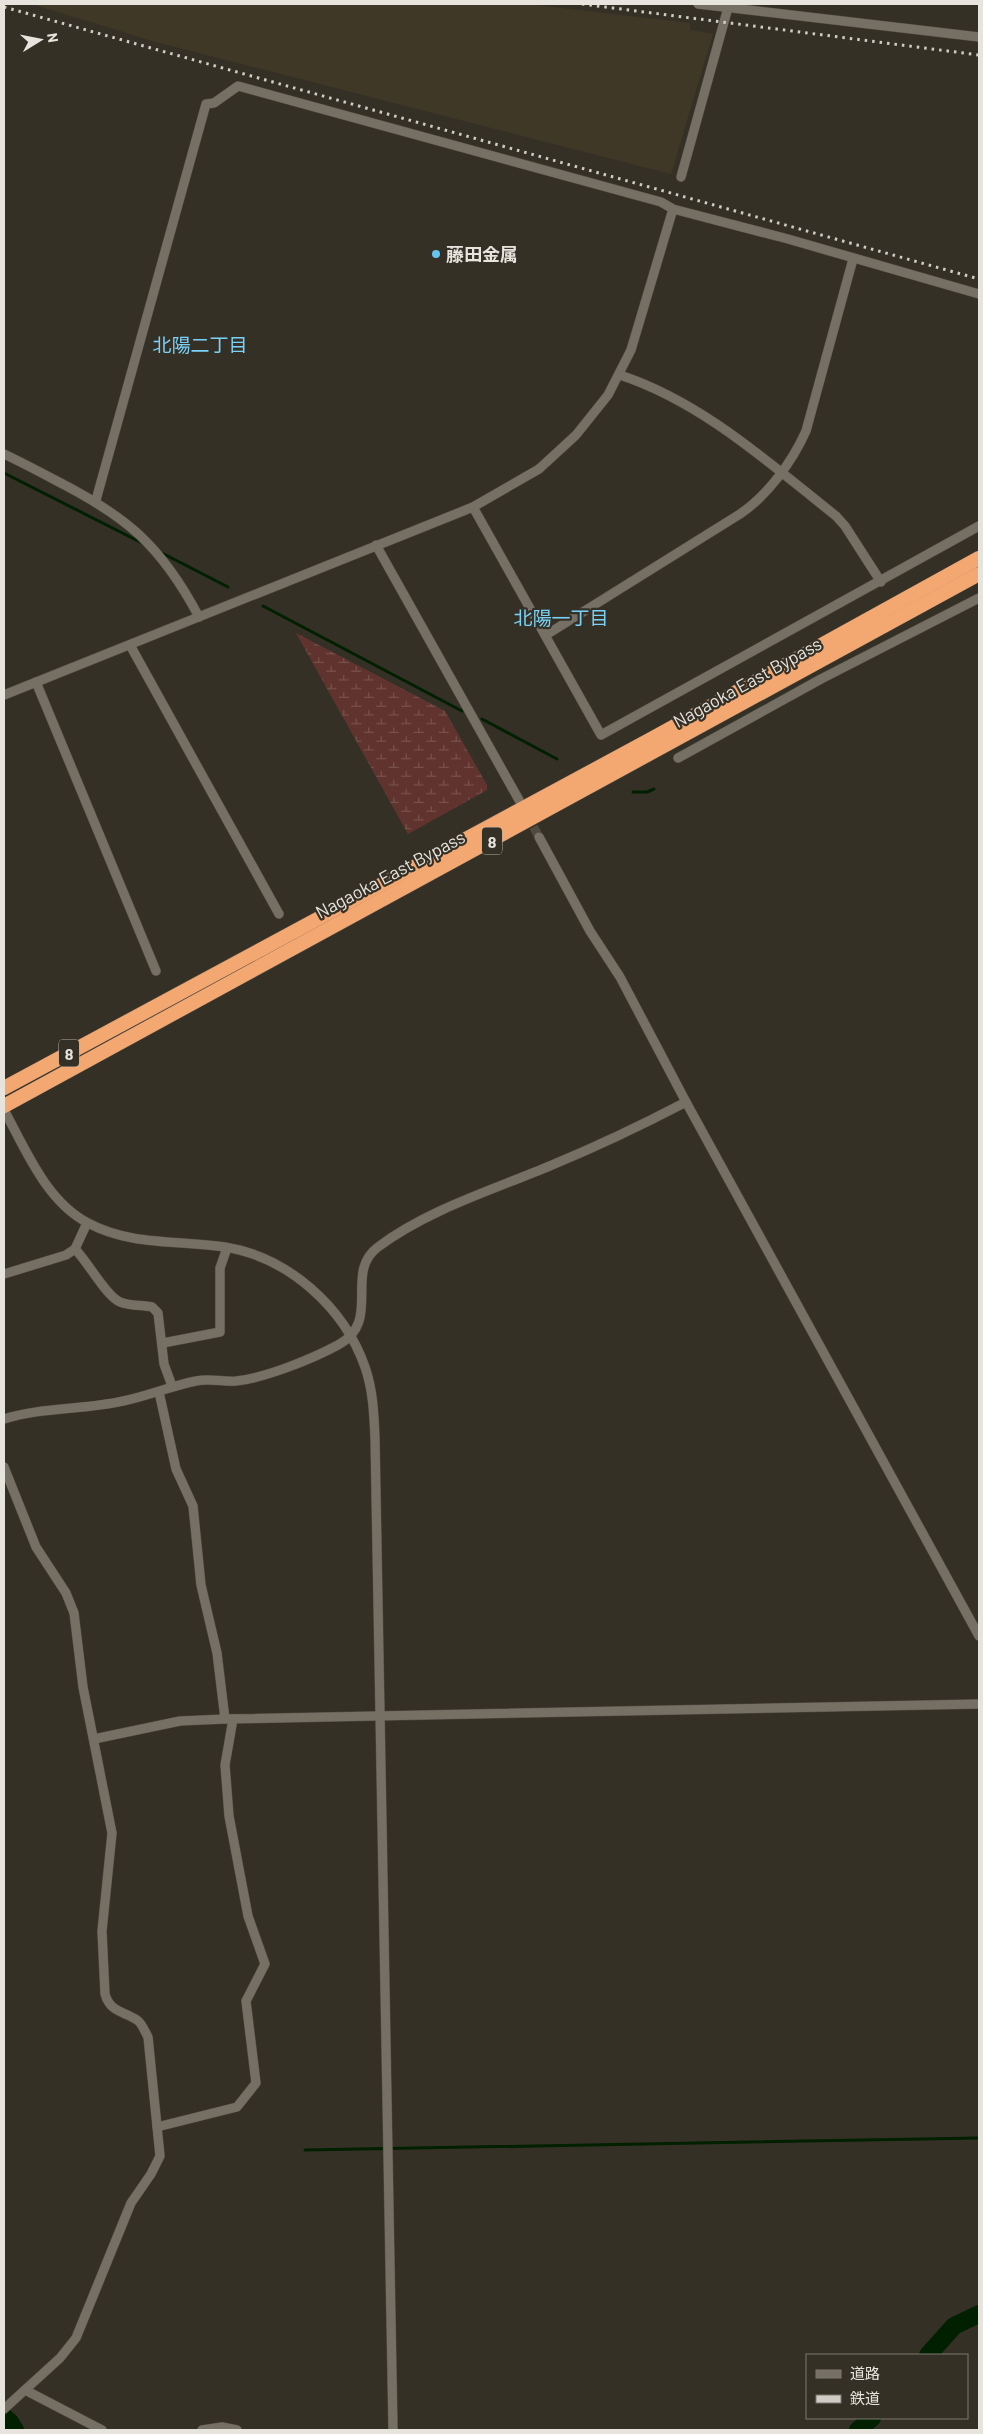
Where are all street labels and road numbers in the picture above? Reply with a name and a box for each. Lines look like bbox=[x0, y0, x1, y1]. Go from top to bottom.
street label: Nagaoka East Bypass bbox=[669, 632, 825, 732]
street label: Nagaoka East Bypass bbox=[311, 825, 469, 923]
road number: 8 bbox=[482, 828, 502, 854]
road number: 8 bbox=[59, 1040, 79, 1066]

